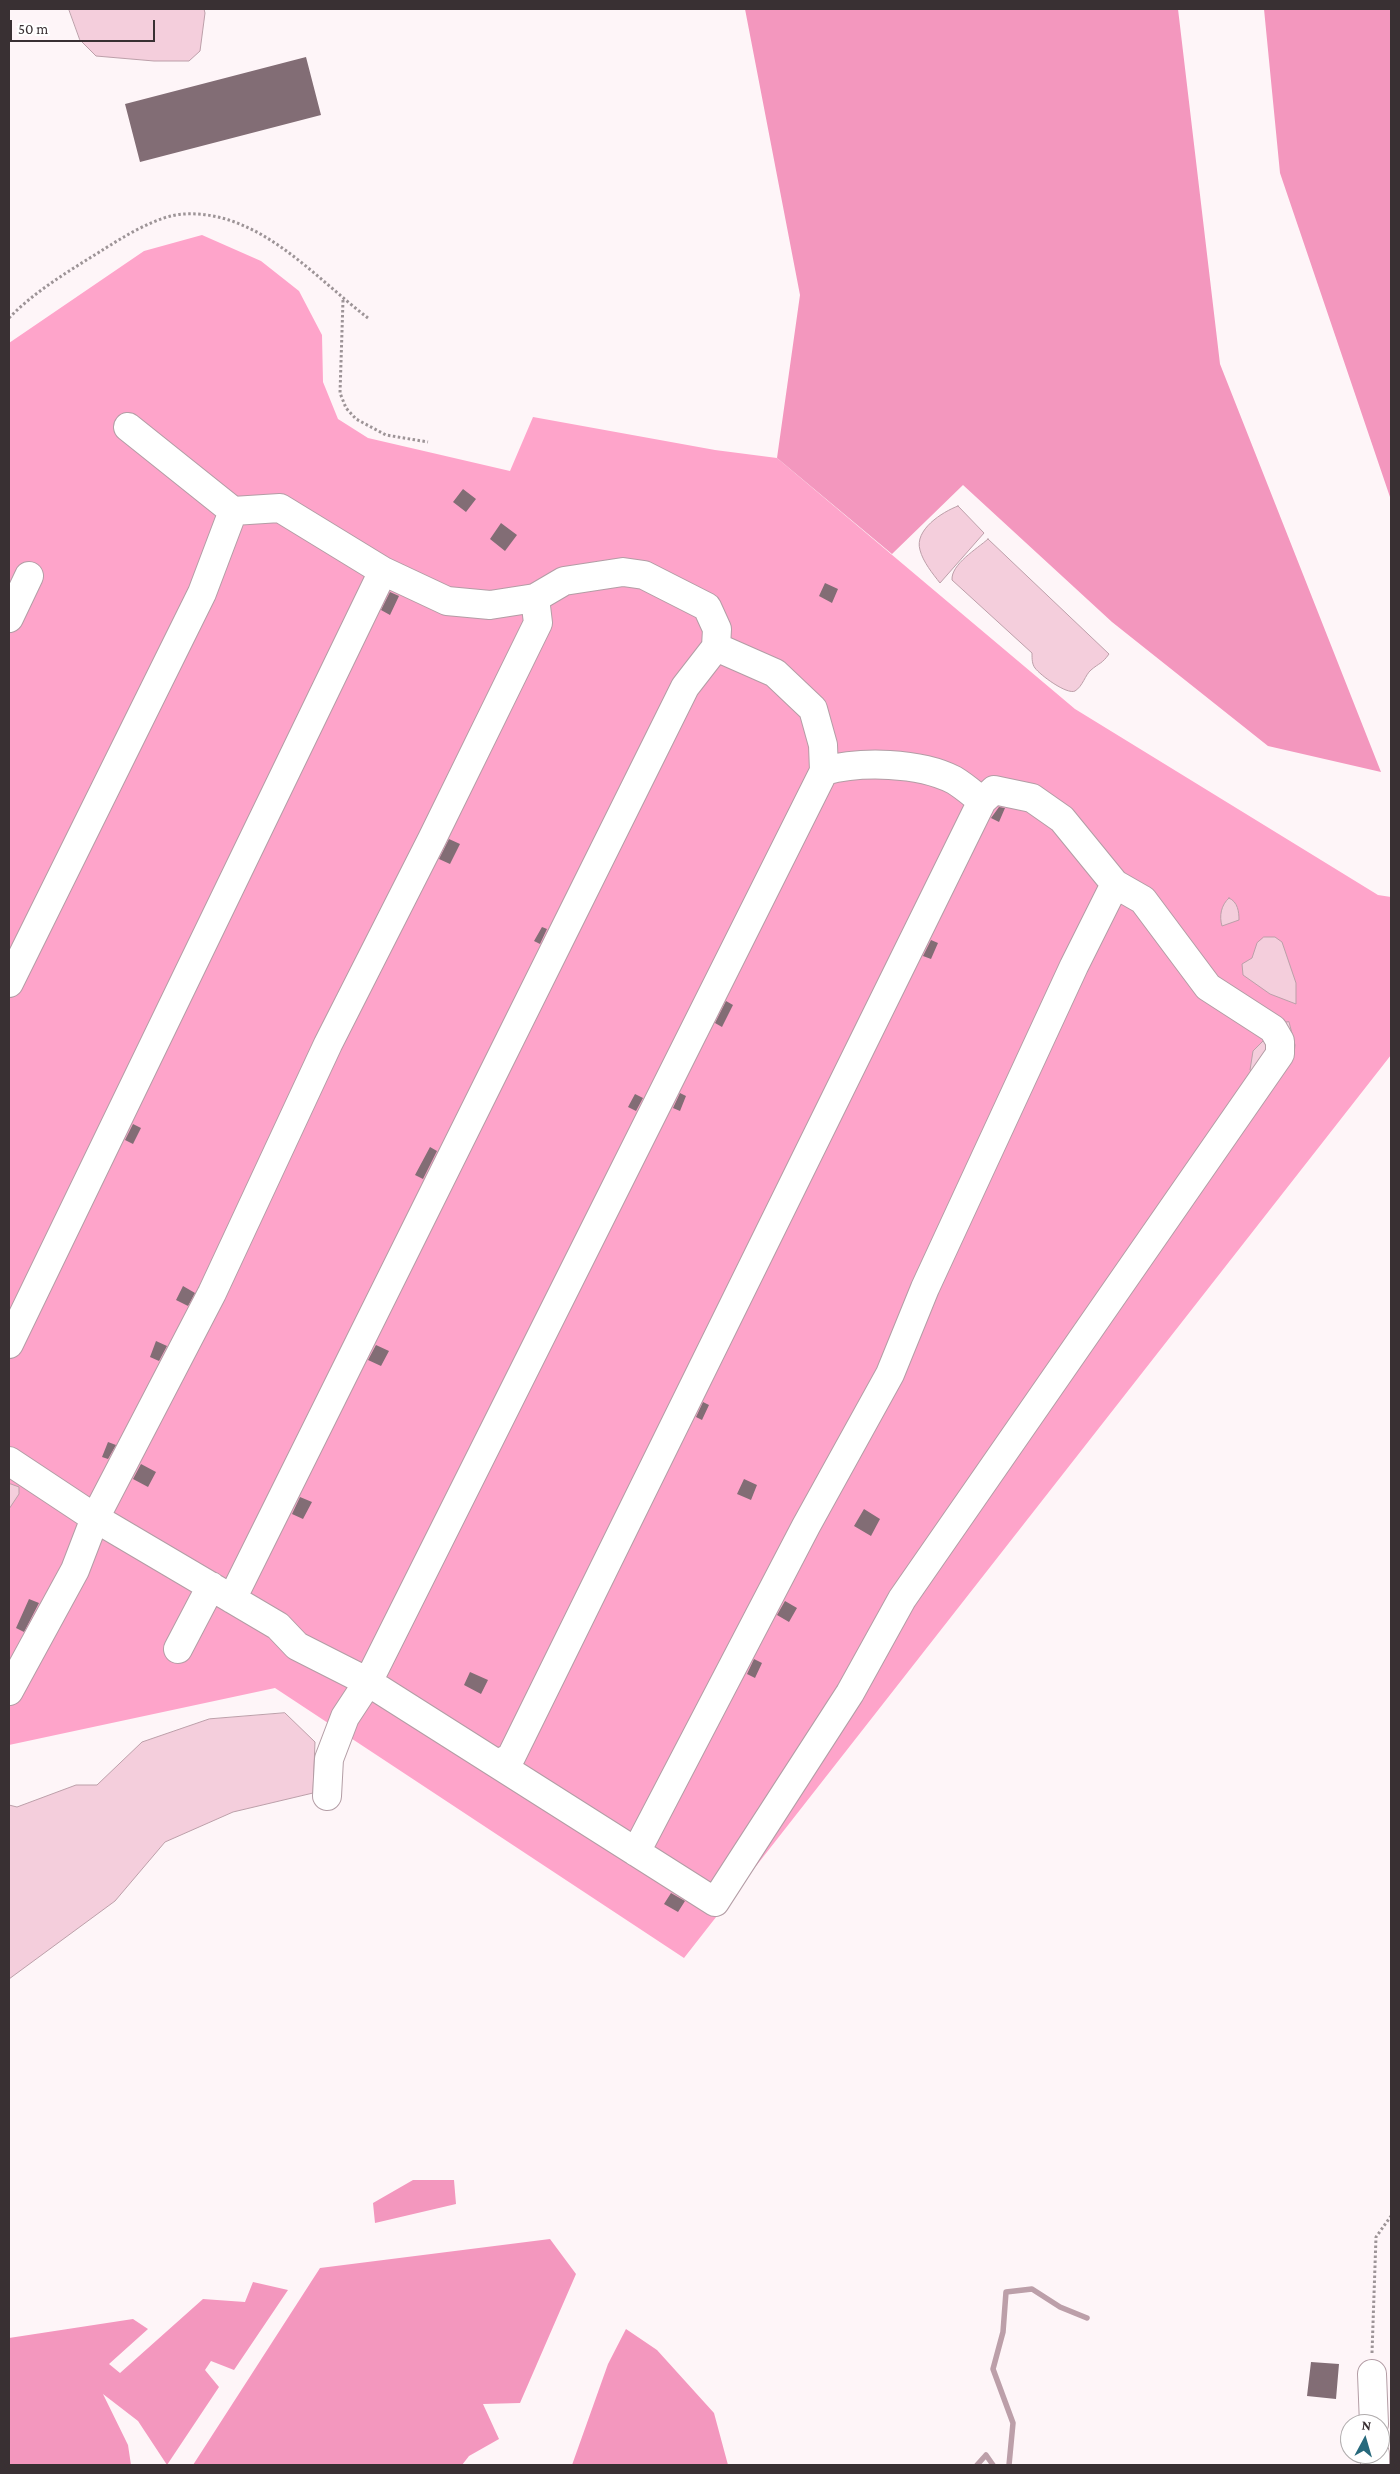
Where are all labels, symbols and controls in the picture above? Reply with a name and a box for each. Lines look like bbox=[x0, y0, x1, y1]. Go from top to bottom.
scale bar bbox=[12, 10, 158, 42]
text: 50 m bbox=[18, 21, 48, 37]
north arrow bbox=[1340, 2414, 1390, 2464]
text: N bbox=[1361, 2417, 1372, 2434]

